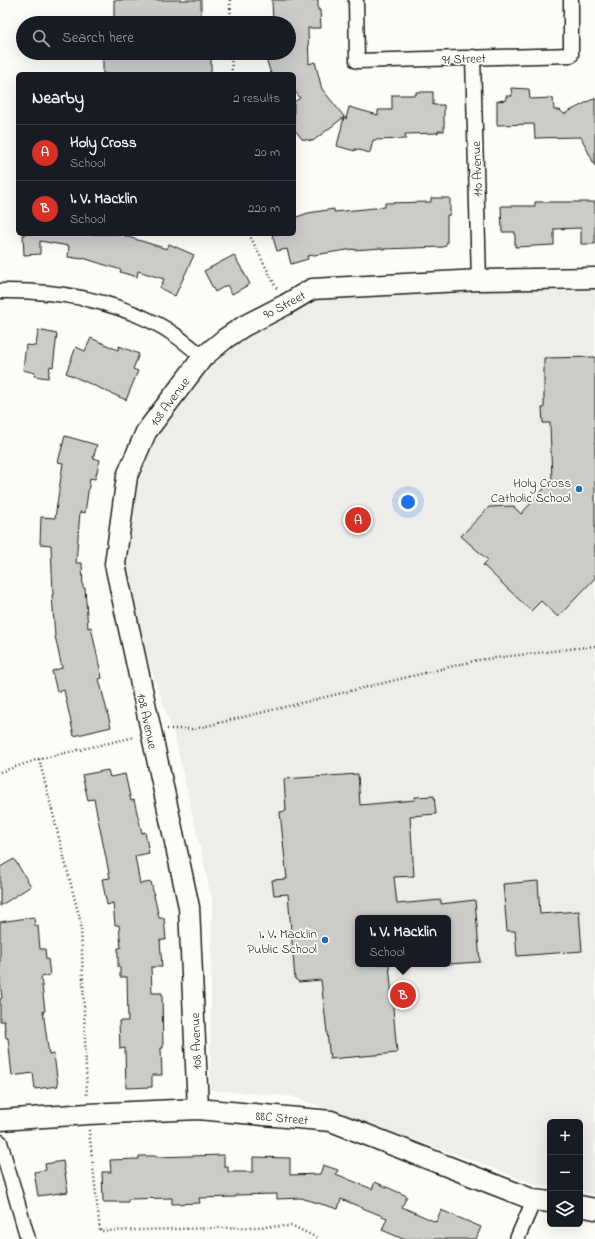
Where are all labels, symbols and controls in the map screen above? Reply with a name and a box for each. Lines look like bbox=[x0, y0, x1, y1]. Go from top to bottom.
search box bbox=[16, 16, 296, 60]
icon: search bbox=[30, 27, 52, 49]
text: Search here bbox=[62, 27, 134, 49]
street label: 91 Street bbox=[442, 49, 487, 70]
text: Nearby bbox=[32, 86, 84, 111]
text: 2 results bbox=[233, 89, 280, 108]
text: Holy Cross bbox=[70, 132, 137, 154]
street label: 110 Avenue bbox=[467, 140, 488, 197]
text: A bbox=[41, 143, 49, 162]
text: 20 m bbox=[255, 143, 280, 162]
text: School bbox=[70, 154, 106, 173]
text: I. V. Macklin bbox=[70, 188, 137, 210]
text: B bbox=[41, 199, 49, 218]
text: 220 m bbox=[248, 199, 280, 218]
text: School bbox=[70, 210, 106, 229]
street label: 90 Street bbox=[260, 286, 310, 324]
street label: 108 Avenue bbox=[146, 373, 195, 430]
place label: Holy Cross Catholic School bbox=[491, 474, 571, 508]
marker: Holy Cross Catholic School bbox=[574, 484, 584, 494]
your location bbox=[398, 492, 418, 512]
pin: A bbox=[345, 505, 371, 535]
street label: 108 Avenue bbox=[131, 692, 162, 751]
popup bbox=[355, 915, 451, 967]
text: I. V. Macklin bbox=[369, 921, 437, 943]
place label: I. V. Macklin Public School bbox=[247, 925, 317, 959]
marker: I. V. Macklin Public School bbox=[320, 935, 330, 945]
text: School bbox=[369, 943, 405, 962]
pin: B bbox=[390, 980, 416, 1010]
street label: 108 Avenue bbox=[186, 1012, 207, 1070]
street label: 88C Street bbox=[255, 1107, 310, 1130]
map controls bbox=[547, 1119, 583, 1227]
button: + bbox=[547, 1119, 583, 1155]
button: − bbox=[547, 1155, 583, 1191]
button: layers bbox=[547, 1191, 583, 1227]

